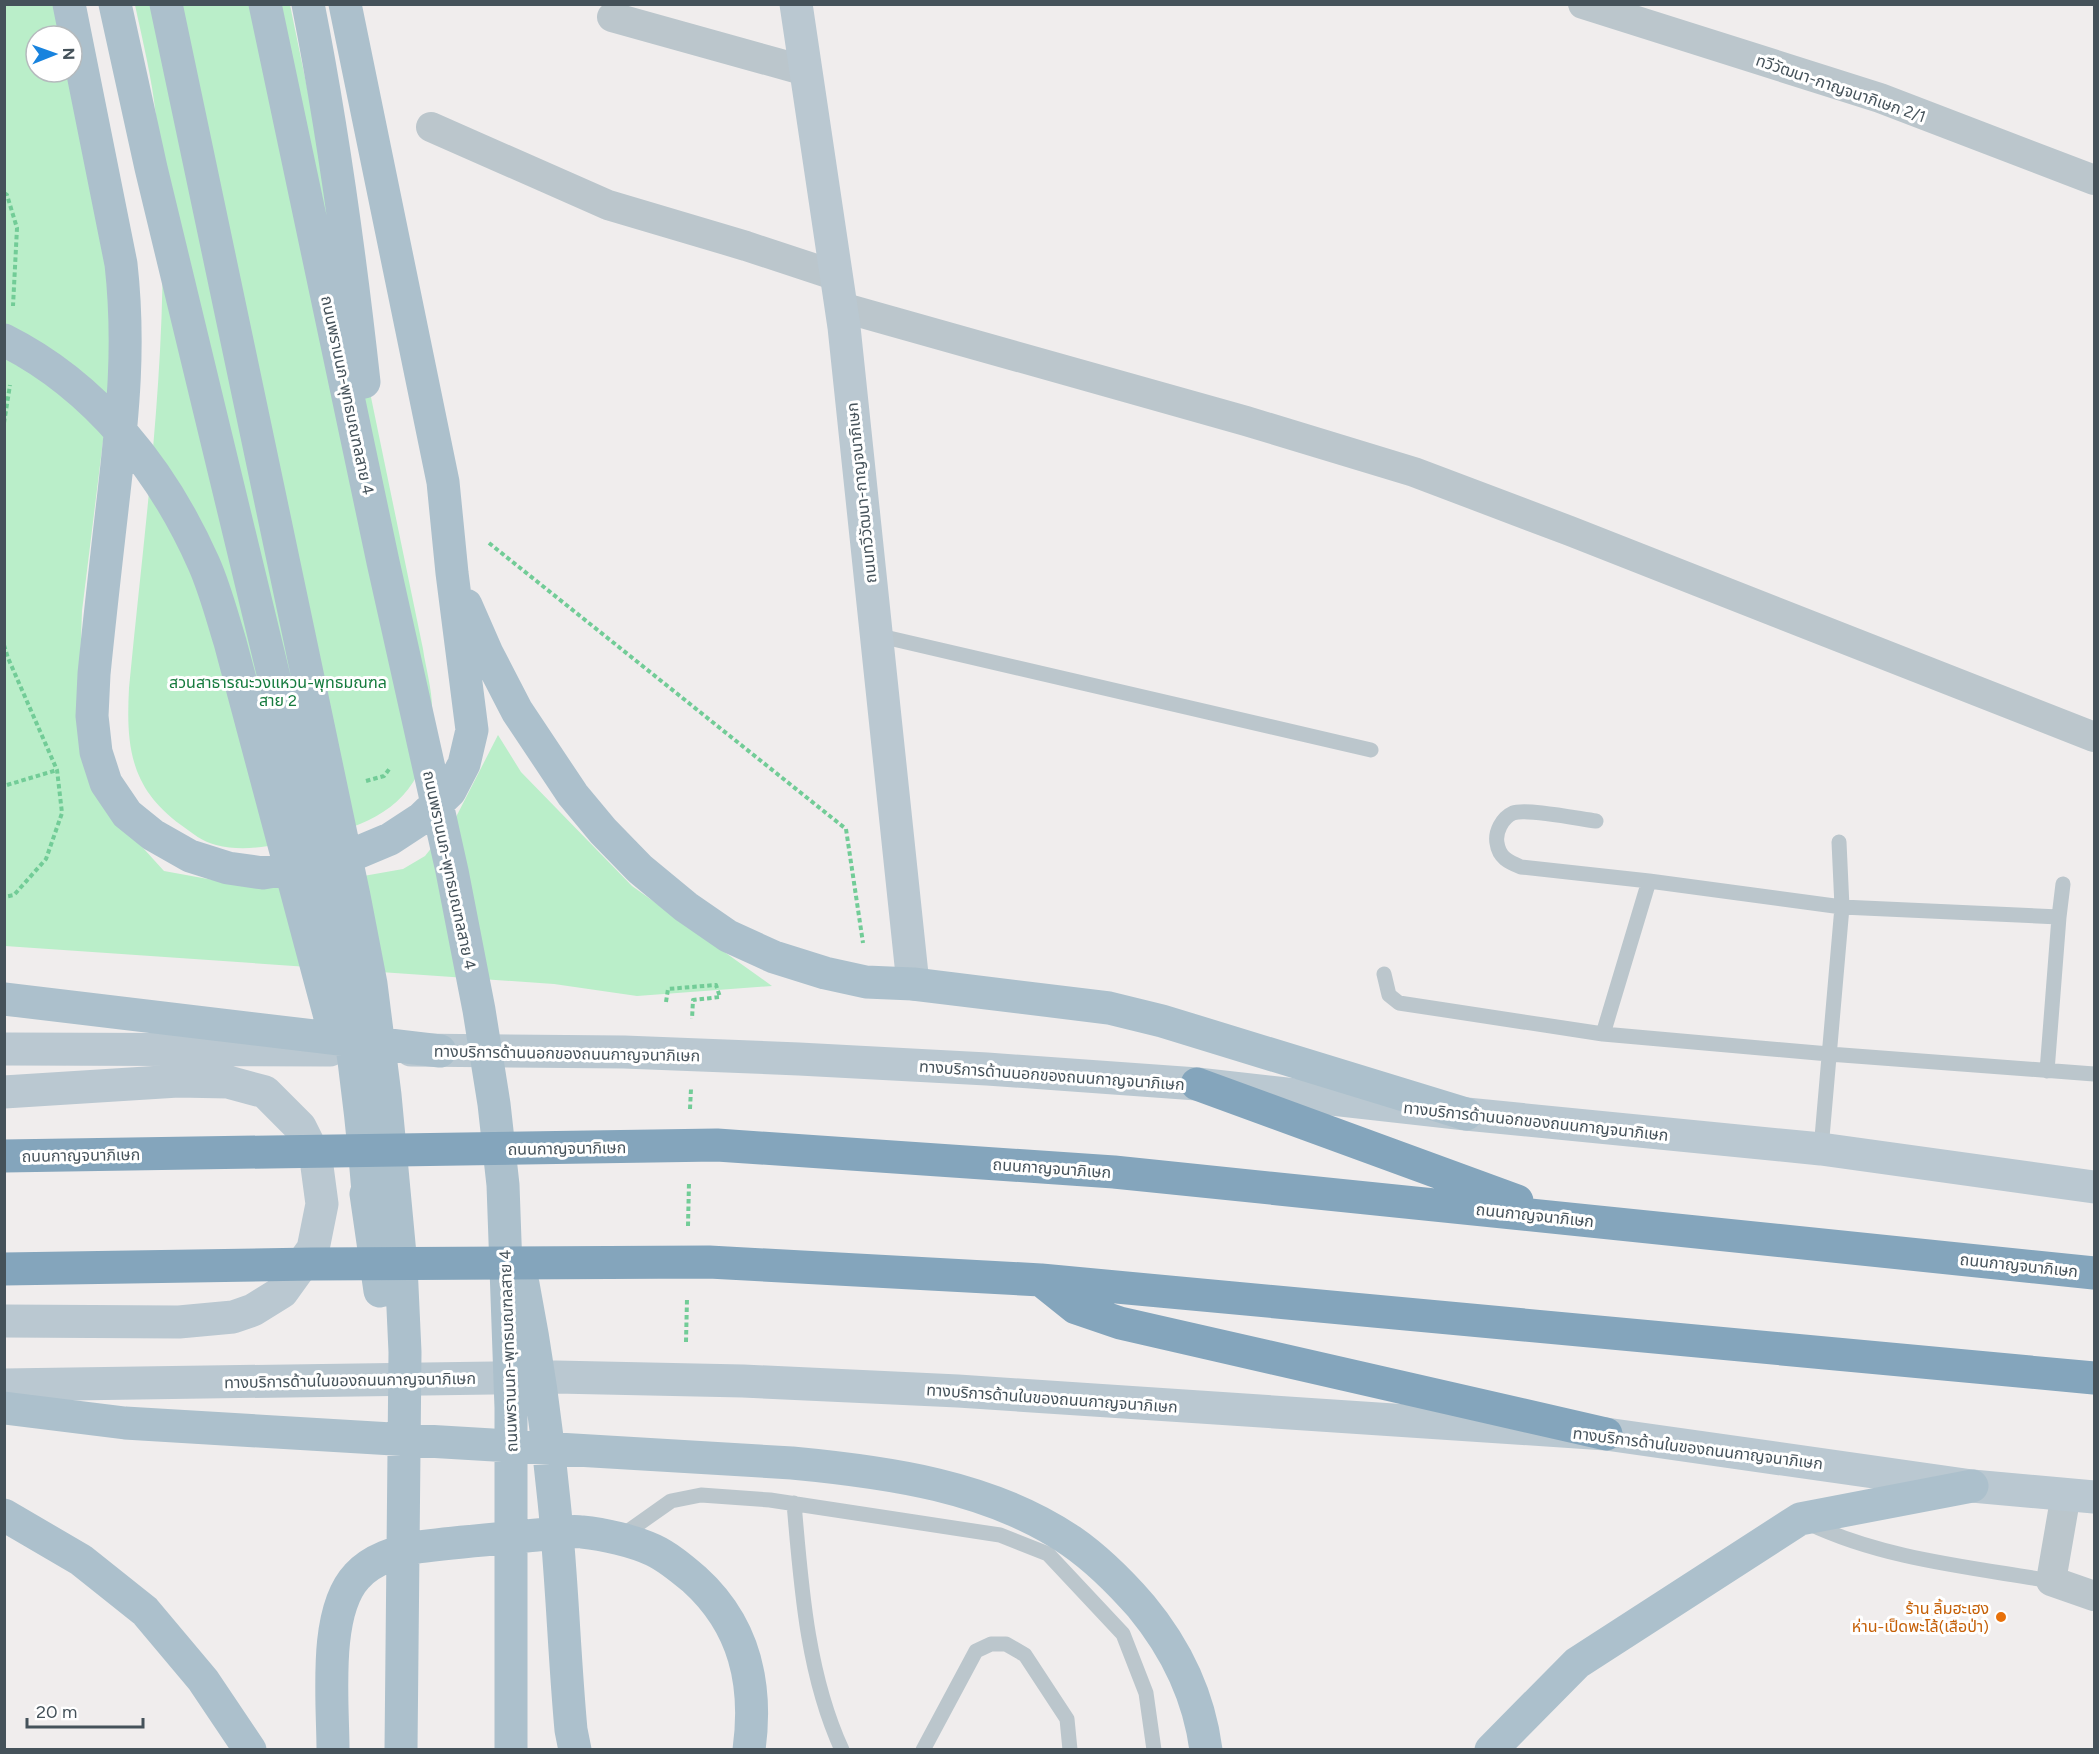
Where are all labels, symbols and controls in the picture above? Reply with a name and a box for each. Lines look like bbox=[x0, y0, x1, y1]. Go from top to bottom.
north arrow bbox=[24, 24, 84, 84]
text: N bbox=[59, 47, 78, 60]
street label: ทวีวัฒนา-กาญจนาภิเษก 2/1 bbox=[1754, 50, 1928, 126]
street label: ถนนพรานนก-พุทธมณฑลสาย 4 bbox=[317, 294, 378, 496]
street label: ถนนทวีวัฒนา-กาญจนาภิเษก bbox=[843, 402, 880, 584]
park label: สวนสาธารณะวงแหวน-พุทธมณฑล สาย 2 bbox=[169, 673, 387, 710]
street label: ถนนพรานนก-พุทธมณฑลสาย 4 bbox=[419, 769, 480, 971]
street label: ทางบริการด้านนอกของถนนกาญจนาภิเษก bbox=[434, 1042, 700, 1065]
street label: ทางบริการด้านนอกของถนนกาญจนาภิเษก bbox=[919, 1057, 1185, 1094]
street label: ทางบริการด้านนอกของถนนกาญจนาภิเษก bbox=[1403, 1098, 1669, 1145]
street label: ถนนกาญจนาภิเษก bbox=[507, 1138, 627, 1159]
street label: ถนนกาญจนาภิเษก bbox=[21, 1145, 141, 1166]
street label: ถนนกาญจนาภิเษก bbox=[992, 1155, 1112, 1182]
street label: ถนนกาญจนาภิเษก bbox=[1475, 1200, 1595, 1231]
street label: ถนนพรานนก-พุทธมณฑลสาย 4 bbox=[495, 1249, 522, 1453]
street label: ถนนกาญจนาภิเษก bbox=[1959, 1250, 2079, 1281]
street label: ทางบริการด้านในของถนนกาญจนาภิเษก bbox=[224, 1369, 476, 1392]
street label: ทางบริการด้านในของถนนกาญจนาภิเษก bbox=[926, 1380, 1178, 1417]
street label: ทางบริการด้านในของถนนกาญจนาภิเษก bbox=[1572, 1424, 1824, 1473]
place label: ร้าน ลิ้มฮะเฮง ห่าน-เป็ดพะโล้(เสือป่า) bbox=[1852, 1598, 1989, 1636]
marker: ร้าน ลิ้มฮะเฮง ห่าน-เป็ดพะโล้(เสือป่า) bbox=[1994, 1610, 2008, 1624]
scale bar bbox=[27, 1691, 142, 1729]
text: 20 m bbox=[36, 1701, 77, 1723]

